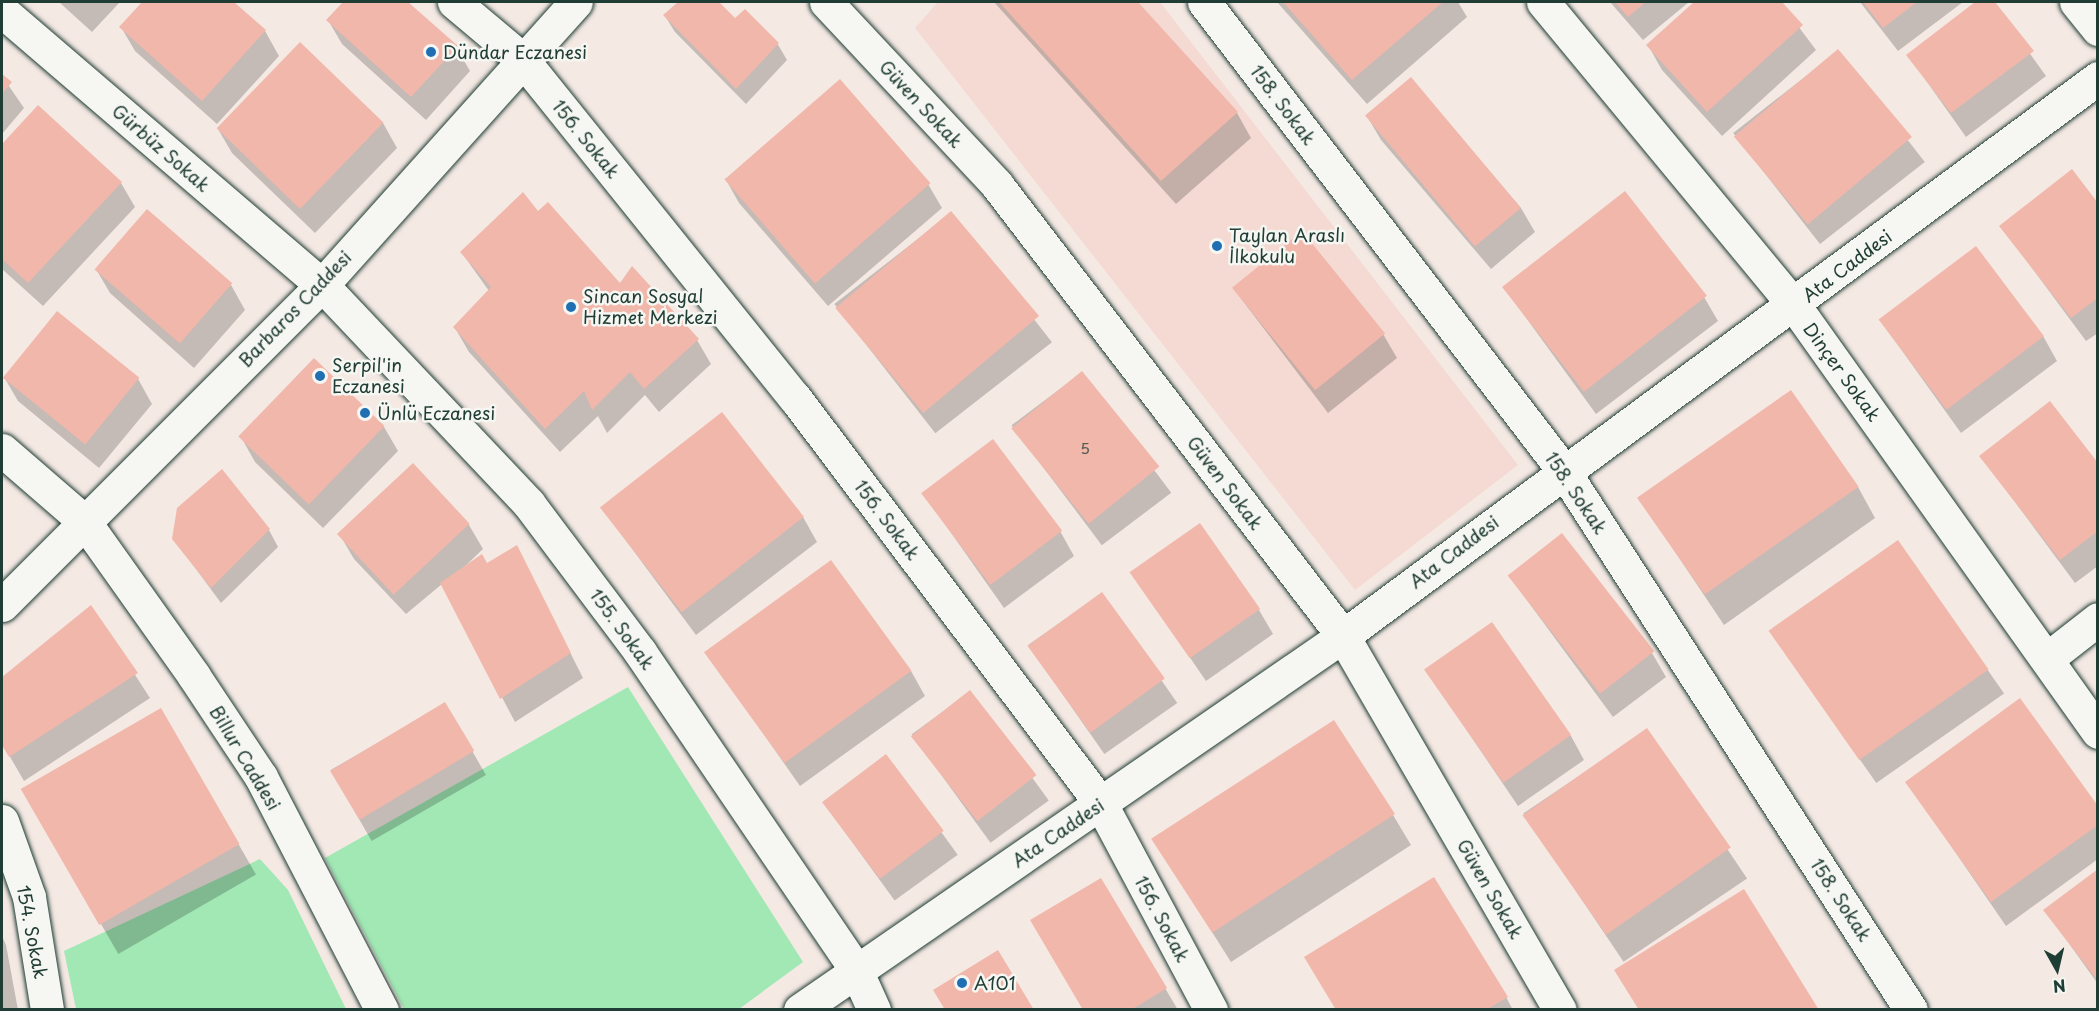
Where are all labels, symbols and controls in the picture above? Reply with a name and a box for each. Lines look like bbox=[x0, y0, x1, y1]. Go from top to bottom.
place label: Dündar Eczanesi bbox=[443, 41, 587, 63]
marker: Dündar Eczanesi bbox=[424, 45, 438, 59]
street label: Güven Sokak bbox=[875, 55, 967, 153]
street label: 158. Sokak bbox=[1246, 61, 1320, 149]
street label: 156. Sokak bbox=[548, 95, 624, 183]
street label: Gürbüz Sokak bbox=[108, 100, 214, 196]
place label: Taylan Araslı İlkokulu bbox=[1229, 225, 1345, 268]
street label: Ata Caddesi bbox=[1798, 226, 1896, 306]
marker: Taylan Araslı İlkokulu bbox=[1210, 239, 1224, 253]
street label: Barbaros Caddesi bbox=[234, 247, 356, 371]
place label: Sincan Sosyal Hizmet Merkezi bbox=[583, 286, 719, 328]
marker: Sincan Sosyal Hizmet Merkezi bbox=[564, 300, 578, 314]
street label: Dinçer Sokak bbox=[1799, 318, 1885, 426]
place label: Serpil'in Eczanesi bbox=[332, 355, 405, 398]
marker: Serpil'in Eczanesi bbox=[313, 369, 327, 383]
place label: Ünlü Eczanesi bbox=[377, 402, 496, 424]
marker: Ünlü Eczanesi bbox=[358, 406, 372, 420]
street label: Güven Sokak bbox=[1182, 431, 1268, 535]
house number: 5 bbox=[1080, 439, 1090, 457]
street label: 158. Sokak bbox=[1541, 448, 1611, 538]
street label: 156. Sokak bbox=[850, 475, 924, 565]
street label: Ata Caddesi bbox=[1405, 512, 1503, 592]
street label: 155. Sokak bbox=[585, 584, 659, 674]
street label: Billur Caddesi bbox=[205, 701, 285, 815]
street label: Ata Caddesi bbox=[1008, 795, 1108, 871]
street label: Güven Sokak bbox=[1452, 835, 1528, 943]
street label: 158. Sokak bbox=[1806, 855, 1876, 945]
street label: 156. Sokak bbox=[1130, 872, 1194, 966]
street label: 154. Sokak bbox=[12, 883, 52, 981]
north arrow bbox=[2027, 939, 2087, 999]
place label: A101 bbox=[974, 972, 1016, 994]
text: N bbox=[2052, 974, 2067, 1000]
marker: A101 bbox=[955, 976, 969, 990]

